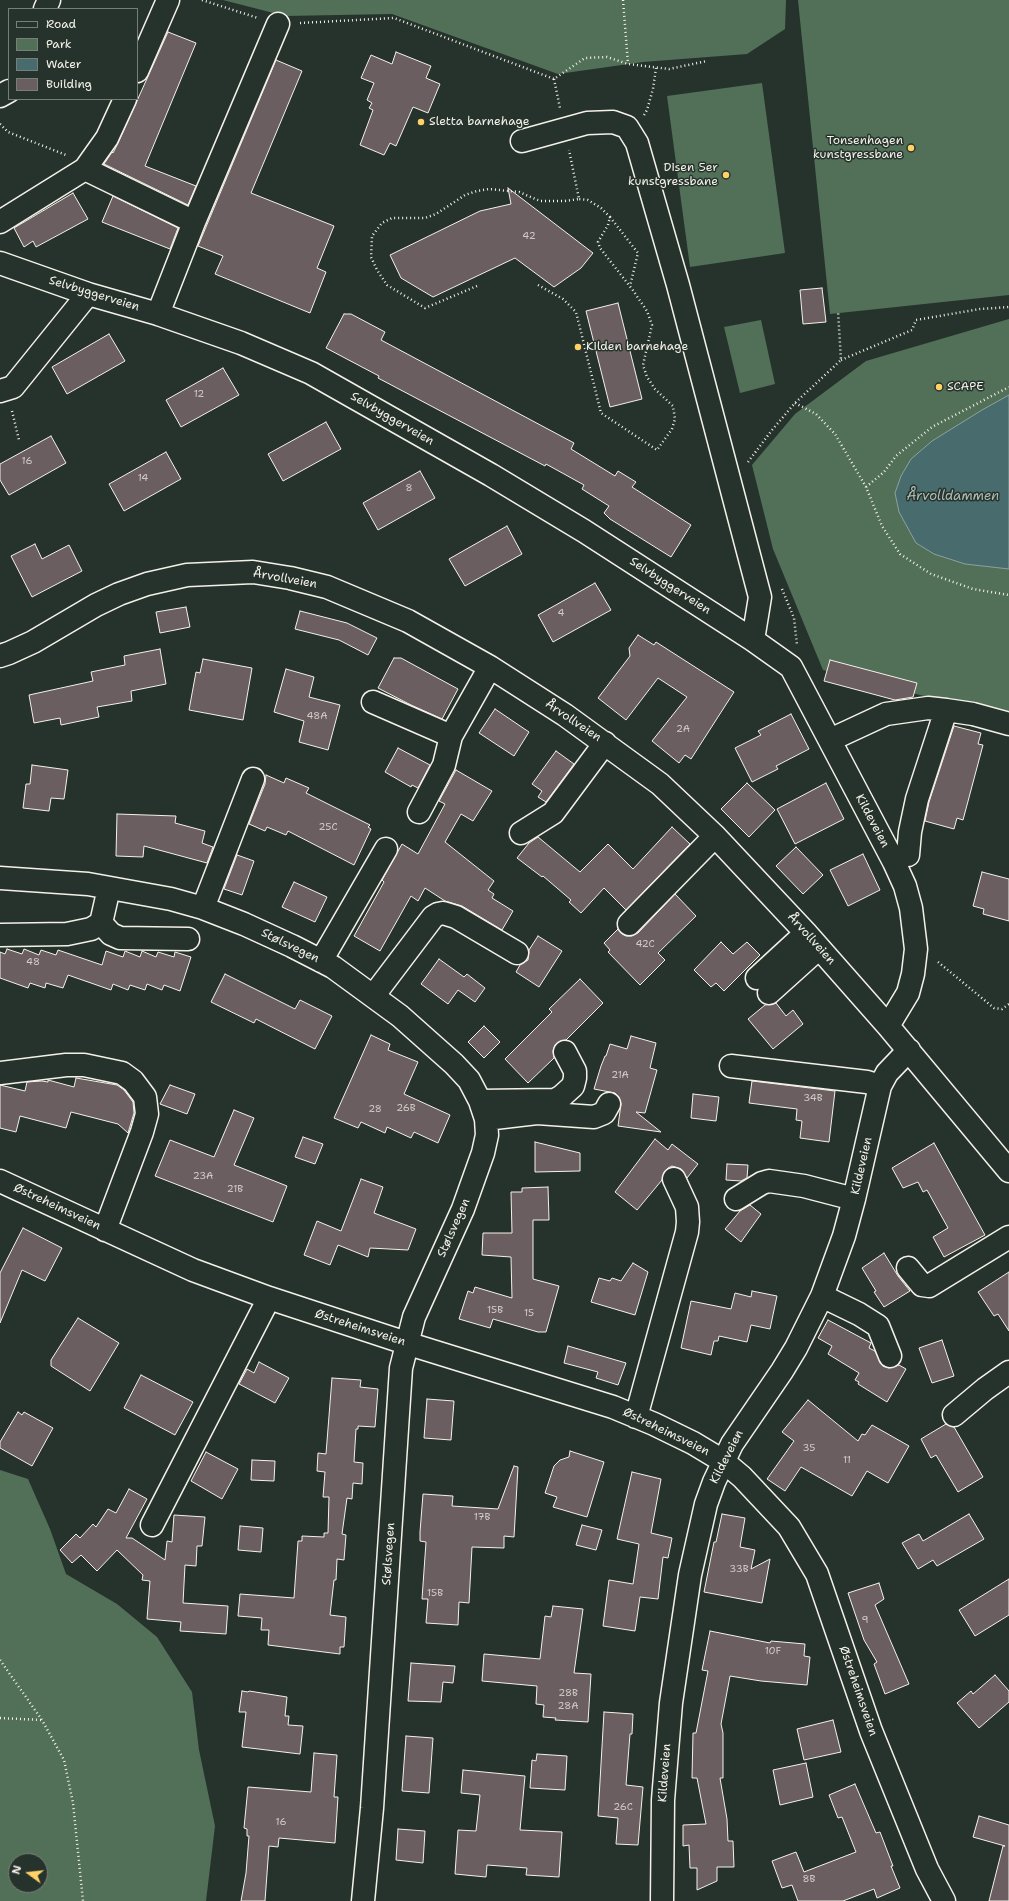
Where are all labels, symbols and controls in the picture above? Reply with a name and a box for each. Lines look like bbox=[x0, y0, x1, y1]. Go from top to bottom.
legend bbox=[8, 8, 138, 100]
text: Road bbox=[46, 16, 76, 32]
text: Park bbox=[46, 36, 72, 52]
text: Water bbox=[46, 56, 81, 72]
text: Building bbox=[46, 76, 92, 92]
place label: Sletta barnehage bbox=[429, 115, 530, 129]
marker: Sletta barnehage bbox=[416, 117, 426, 127]
place label: Tonsenhagen kunstgressbane bbox=[813, 134, 903, 162]
marker: Tonsenhagen kunstgressbane bbox=[906, 143, 916, 153]
place label: Disen 5er kunstgressbane bbox=[628, 161, 718, 189]
marker: Disen 5er kunstgressbane bbox=[721, 170, 731, 180]
house number: 42 bbox=[522, 230, 536, 242]
street label: Selvbyggerveien bbox=[47, 273, 141, 315]
place label: Kilden barnehage bbox=[586, 340, 688, 354]
marker: Kilden barnehage bbox=[573, 342, 583, 352]
place label: SCAPE bbox=[947, 380, 984, 394]
marker: SCAPE bbox=[934, 382, 944, 392]
house number: 12 bbox=[194, 388, 204, 400]
street label: Selvbyggerveien bbox=[348, 389, 436, 449]
house number: 16 bbox=[22, 455, 32, 467]
house number: 14 bbox=[138, 472, 148, 484]
house number: 8 bbox=[406, 482, 412, 494]
water label: Årvolldammen bbox=[907, 489, 999, 505]
street label: Selvbyggerveien bbox=[627, 554, 713, 618]
street label: Årvollveien bbox=[252, 566, 318, 592]
house number: 4 bbox=[558, 607, 564, 619]
street label: Årvollveien bbox=[542, 697, 604, 745]
house number: 48A bbox=[306, 710, 328, 722]
house number: 2A bbox=[676, 723, 690, 735]
street label: Kildeveien bbox=[852, 792, 892, 850]
house number: 25C bbox=[318, 821, 338, 833]
street label: Årvollveien bbox=[784, 910, 838, 968]
street label: Stølsvegen bbox=[259, 926, 321, 966]
house number: 42C bbox=[635, 938, 655, 950]
house number: 48 bbox=[26, 956, 40, 968]
house number: 21A bbox=[611, 1069, 629, 1081]
house number: 34B bbox=[803, 1092, 823, 1104]
house number: 26B bbox=[396, 1102, 416, 1114]
house number: 28 bbox=[368, 1103, 382, 1115]
street label: Kildeveien bbox=[848, 1136, 876, 1196]
house number: 23A bbox=[193, 1170, 213, 1182]
street label: Østreheimsveien bbox=[11, 1181, 103, 1233]
house number: 21B bbox=[227, 1183, 243, 1195]
street label: Stølsvegen bbox=[435, 1196, 473, 1260]
house number: 15B bbox=[487, 1304, 503, 1316]
street label: Østreheimsveien bbox=[313, 1307, 407, 1349]
house number: 15 bbox=[524, 1307, 534, 1319]
street label: Østreheimsveien bbox=[620, 1405, 712, 1459]
street label: Kildeveien bbox=[707, 1428, 747, 1486]
house number: 35 bbox=[803, 1442, 815, 1454]
house number: 11 bbox=[843, 1454, 851, 1466]
house number: 17B bbox=[474, 1511, 490, 1523]
street label: Stølsvegen bbox=[380, 1522, 398, 1586]
house number: 33B bbox=[729, 1563, 749, 1575]
house number: 15B bbox=[427, 1587, 443, 1599]
house number: 9 bbox=[862, 1614, 868, 1626]
street label: Østreheimsveien bbox=[836, 1644, 880, 1738]
house number: 10F bbox=[765, 1645, 781, 1657]
house number: 28B bbox=[558, 1687, 578, 1699]
house number: 28A bbox=[558, 1700, 578, 1712]
street label: Kildeveien bbox=[656, 1743, 674, 1803]
house number: 26C bbox=[613, 1801, 633, 1813]
house number: 16 bbox=[276, 1816, 286, 1828]
north arrow bbox=[8, 1853, 48, 1893]
text: N bbox=[9, 1864, 25, 1876]
house number: 8B bbox=[803, 1873, 815, 1885]

